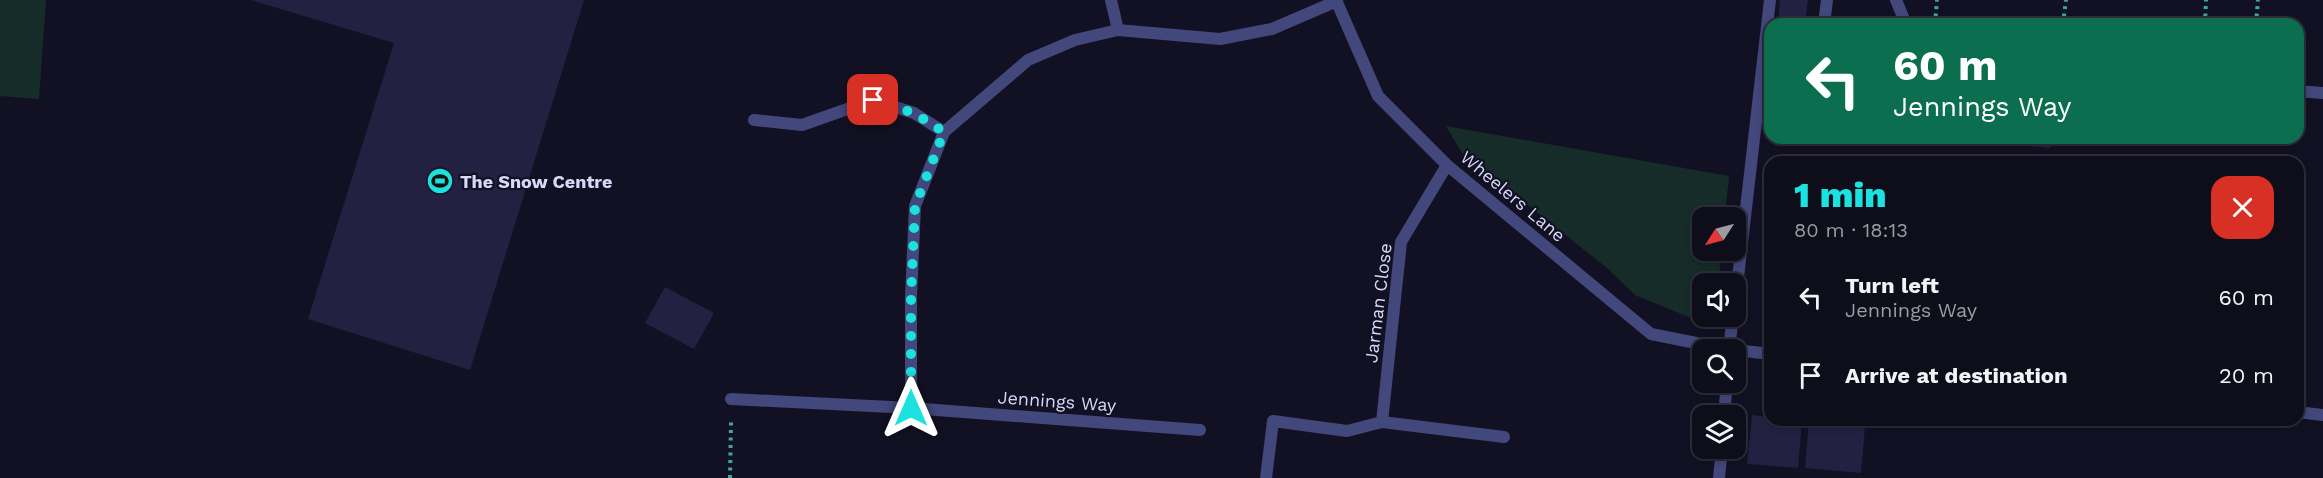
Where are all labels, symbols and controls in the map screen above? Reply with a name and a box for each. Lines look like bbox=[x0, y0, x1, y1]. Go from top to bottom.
text: 60 m bbox=[1893, 41, 1997, 90]
icon: left bbox=[1794, 42, 1872, 120]
pin bbox=[847, 74, 898, 125]
icon: arrive bbox=[856, 83, 889, 116]
text: Jennings Way bbox=[1893, 91, 2071, 123]
street label: Wheelers Lane bbox=[1456, 146, 1570, 246]
sports icon: The Snow Centre bbox=[425, 166, 455, 196]
place label: The Snow Centre bbox=[460, 171, 612, 192]
text: 1 min bbox=[1794, 174, 1887, 216]
button: close bbox=[2211, 176, 2274, 239]
north arrow bbox=[1692, 207, 1746, 261]
map controls bbox=[1692, 207, 1746, 459]
text: 80 m · 18:13 bbox=[1794, 218, 1908, 242]
street label: Jarman Close bbox=[1360, 242, 1396, 364]
button: sound bbox=[1692, 273, 1746, 327]
text: Turn left bbox=[1845, 273, 1939, 298]
icon: left bbox=[1794, 281, 1827, 314]
text: 60 m bbox=[2218, 285, 2274, 310]
text: Jennings Way bbox=[1845, 298, 1977, 322]
button: search bbox=[1692, 339, 1746, 393]
icon: arrive bbox=[1794, 359, 1827, 392]
text: Arrive at destination bbox=[1845, 363, 2068, 388]
text: 20 m bbox=[2219, 363, 2274, 388]
position arrow bbox=[879, 376, 943, 440]
street label: Jennings Way bbox=[997, 386, 1118, 416]
button: layers bbox=[1692, 405, 1746, 459]

